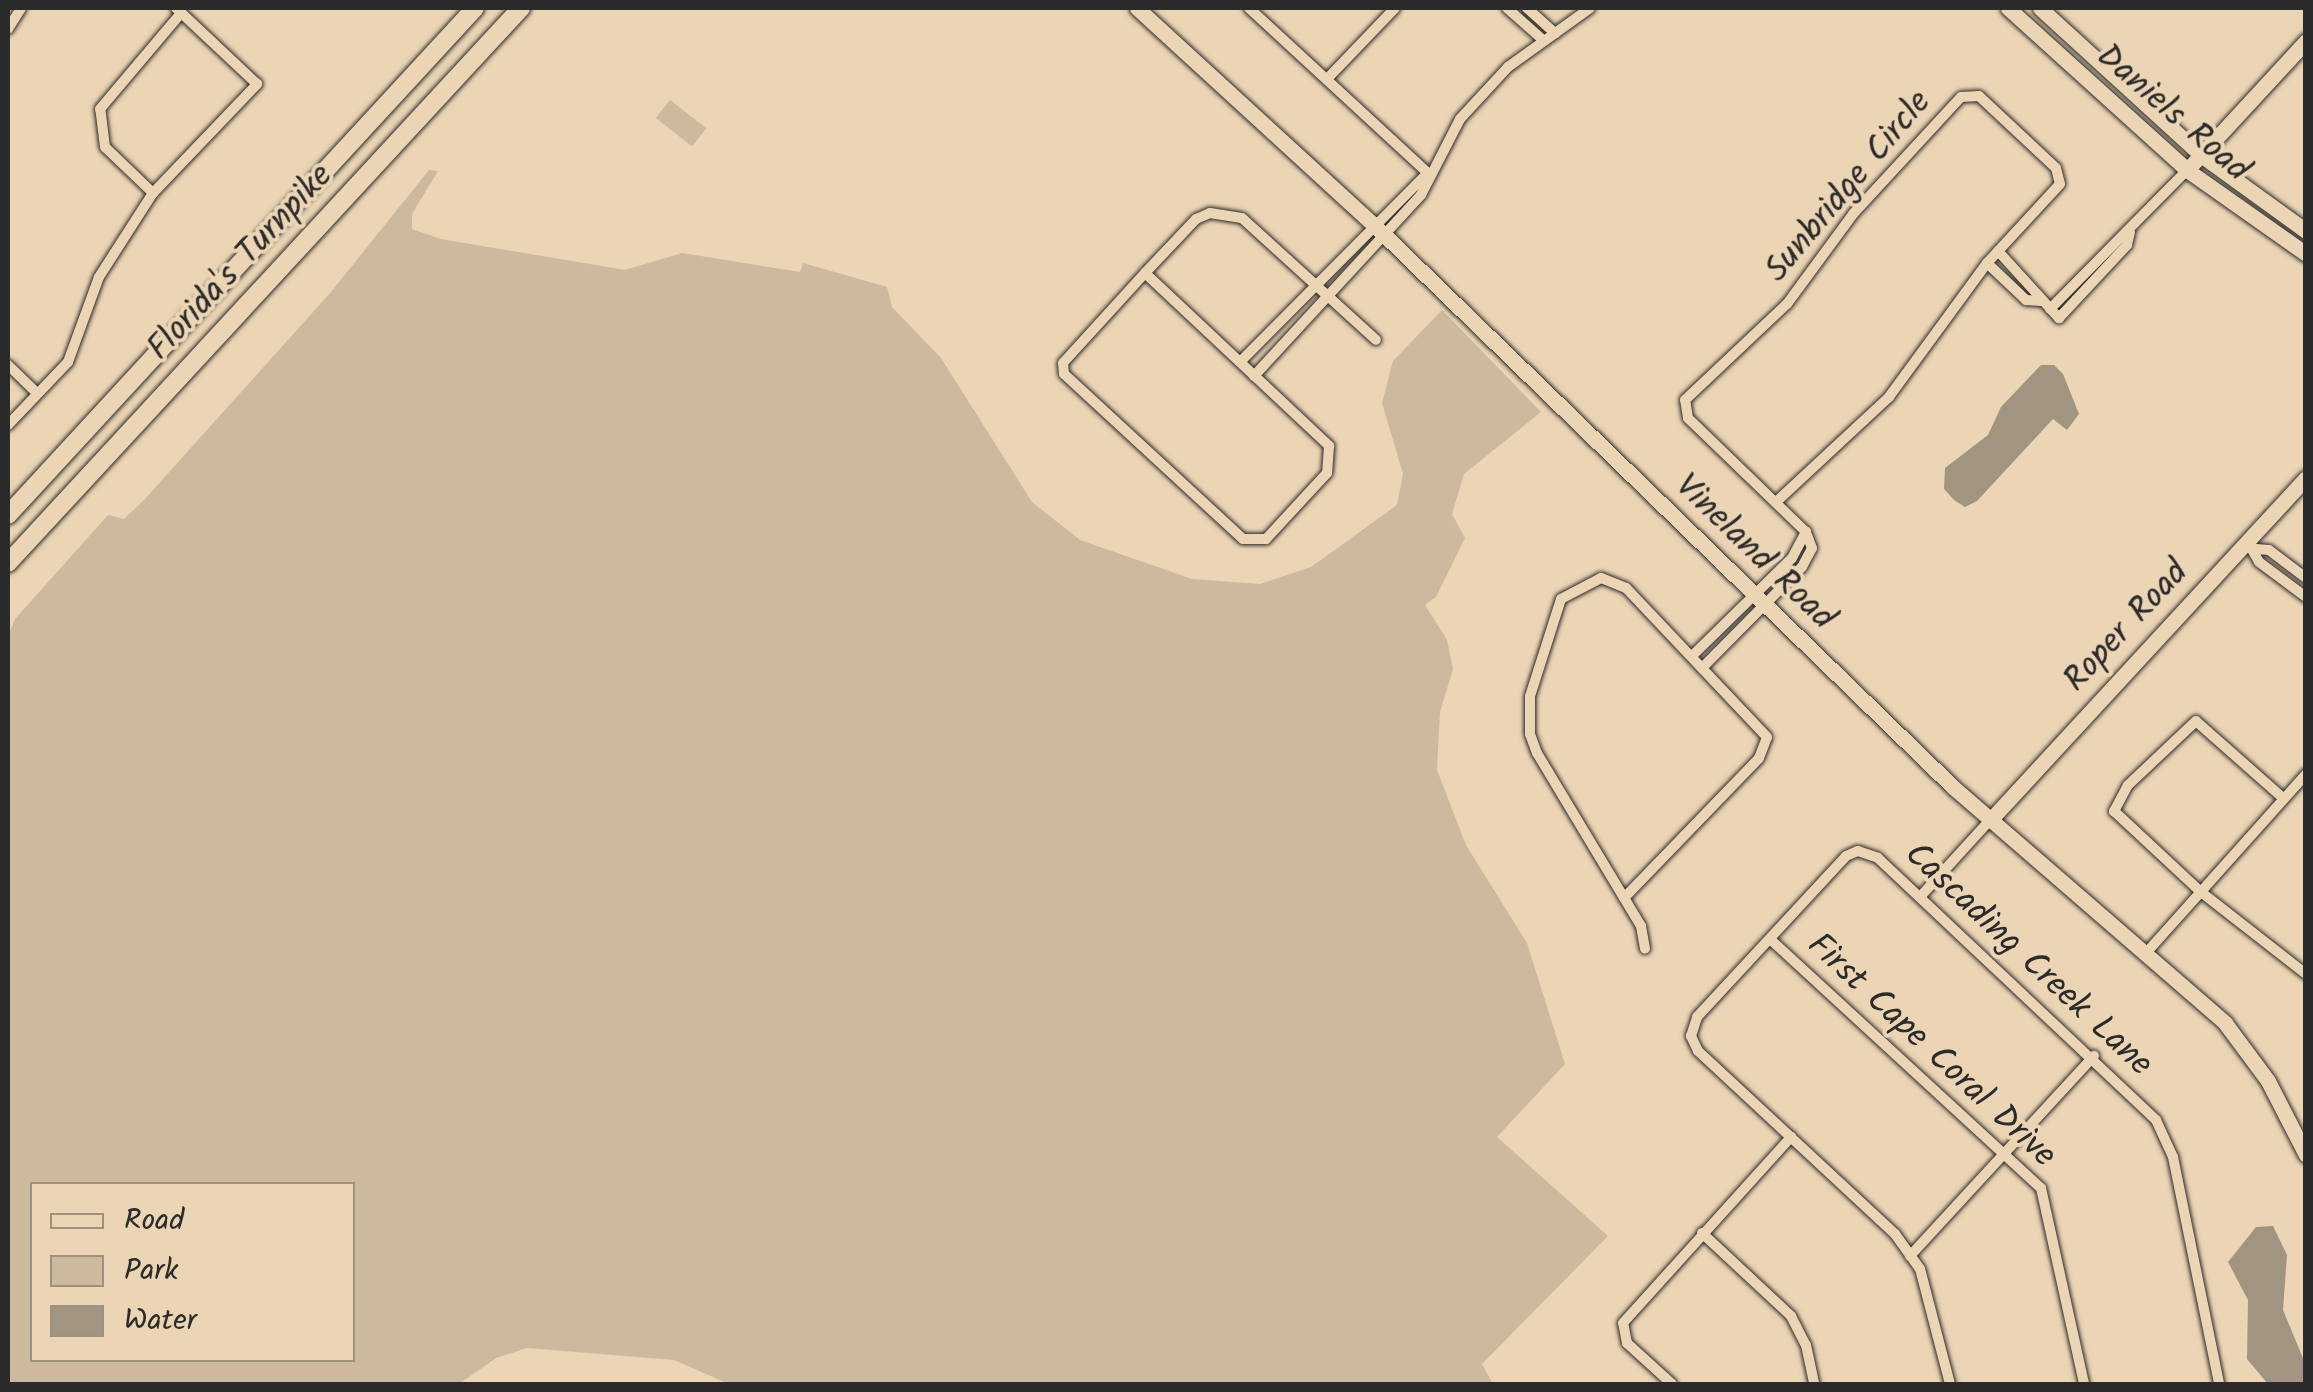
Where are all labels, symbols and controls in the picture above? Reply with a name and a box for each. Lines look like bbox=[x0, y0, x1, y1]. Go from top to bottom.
street label: Daniels Road bbox=[2087, 36, 2257, 192]
street label: Sunbridge Circle bbox=[1757, 83, 1941, 291]
street label: Florida's Turnpike bbox=[139, 156, 343, 370]
street label: Vineland Road bbox=[1665, 466, 1843, 640]
street label: Roper Road bbox=[2056, 552, 2198, 702]
street label: Cascading Creek Lane bbox=[1895, 834, 2161, 1086]
street label: First Cape Coral Drive bbox=[1798, 925, 2064, 1177]
legend bbox=[30, 1182, 355, 1362]
text: Road bbox=[124, 1197, 184, 1245]
text: Park bbox=[124, 1247, 178, 1295]
text: Water bbox=[124, 1297, 197, 1345]

